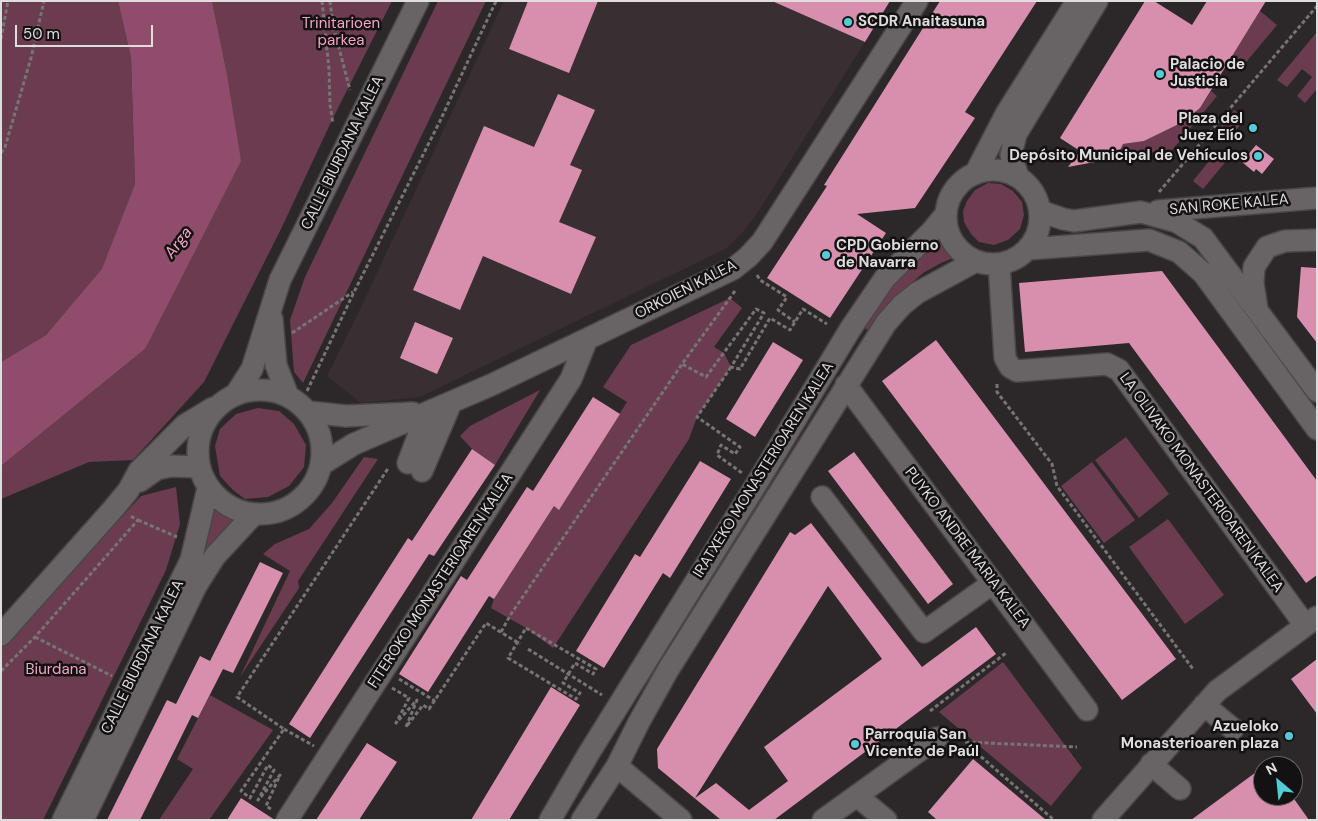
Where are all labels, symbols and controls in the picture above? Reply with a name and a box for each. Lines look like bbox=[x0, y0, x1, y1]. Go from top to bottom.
place label: SCDR Anaitasuna bbox=[858, 13, 985, 31]
scale bar bbox=[18, 15, 155, 47]
park label: Trinitarioen parkea bbox=[302, 15, 380, 50]
marker: SCDR Anaitasuna bbox=[842, 16, 854, 28]
text: 50 m bbox=[23, 24, 60, 44]
place label: Palacio de Justicia bbox=[1170, 56, 1245, 91]
marker: Palacio de Justicia bbox=[1154, 68, 1166, 80]
street label: CALLE BIURDANA KALEA bbox=[298, 73, 388, 233]
place label: Plaza del Juez Elío bbox=[1178, 110, 1243, 145]
marker: Plaza del Juez Elío bbox=[1247, 122, 1259, 134]
place label: Depósito Municipal de Vehículos bbox=[1009, 147, 1248, 165]
marker: Depósito Municipal de Vehículos bbox=[1252, 150, 1264, 162]
street label: SAN ROKE KALEA bbox=[1169, 191, 1289, 219]
water label: Arga bbox=[161, 224, 197, 262]
place label: CPD Gobierno de Navarra bbox=[836, 237, 939, 272]
marker: CPD Gobierno de Navarra bbox=[820, 249, 832, 261]
street label: ORKOIEN KALEA bbox=[632, 257, 740, 323]
street label: IRATXEKO MONASTERIOAREN KALEA bbox=[690, 359, 838, 581]
street label: LA OLIVAKO MONASTERIOAREN KALEA bbox=[1115, 370, 1287, 596]
street label: PUYKO ANDRE MARIA KALEA bbox=[901, 464, 1033, 632]
street label: FITEROKO MONASTERIOAREN KALEA bbox=[365, 470, 517, 692]
street label: CALLE BIURDANA KALEA bbox=[98, 577, 188, 737]
park label: Biurdana bbox=[26, 661, 86, 679]
place label: Azueloko Monasterioaren plaza bbox=[1121, 718, 1279, 753]
place label: Parroquia San Vicente de Paúl bbox=[865, 726, 979, 761]
marker: Azueloko Monasterioaren plaza bbox=[1283, 730, 1295, 742]
marker: Parroquia San Vicente de Paúl bbox=[849, 738, 861, 750]
north arrow bbox=[1253, 756, 1303, 806]
text: N bbox=[1263, 758, 1280, 779]

